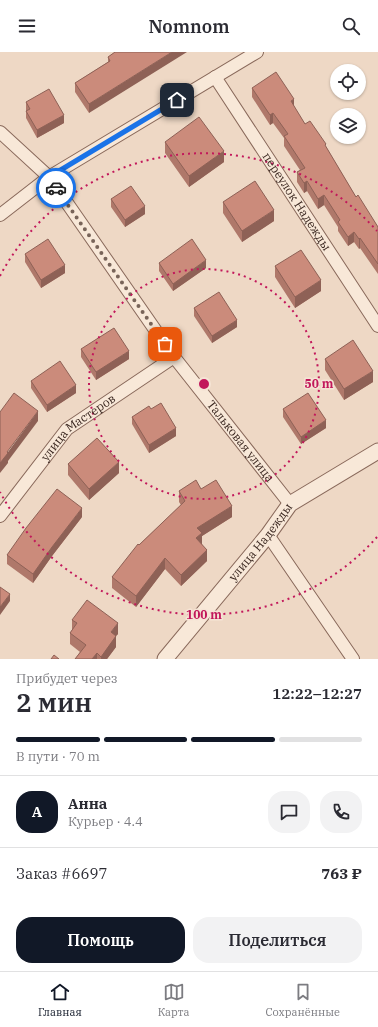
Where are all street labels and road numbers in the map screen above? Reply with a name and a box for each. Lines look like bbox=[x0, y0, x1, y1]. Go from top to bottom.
street label: переулок Надежды bbox=[259, 149, 335, 254]
street label: улица Мастеров bbox=[37, 390, 118, 464]
street label: Тальковая улица bbox=[204, 397, 278, 485]
street label: улица Надежды bbox=[225, 500, 295, 584]

